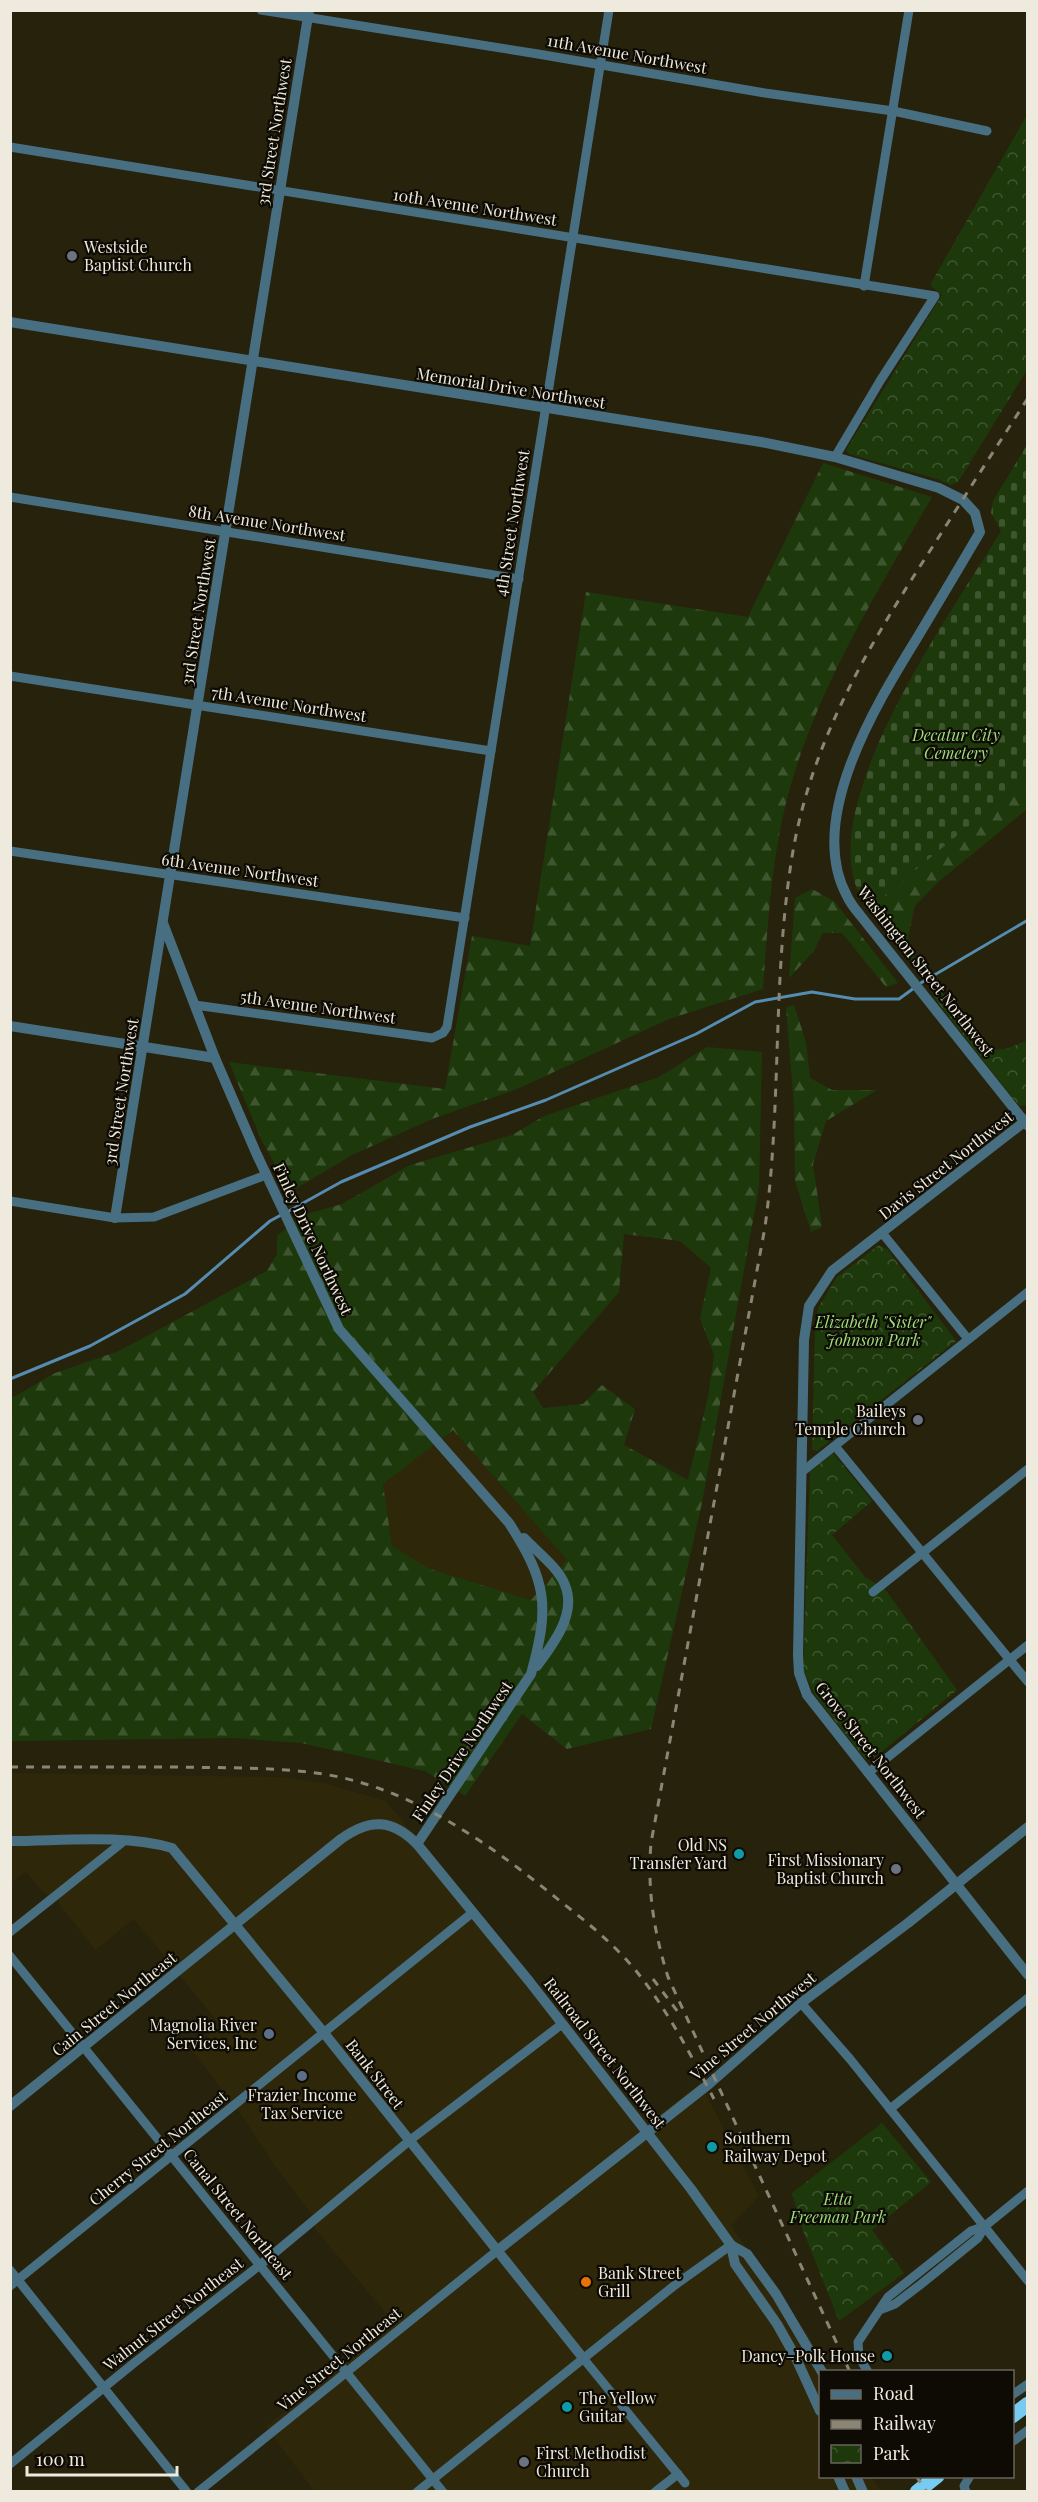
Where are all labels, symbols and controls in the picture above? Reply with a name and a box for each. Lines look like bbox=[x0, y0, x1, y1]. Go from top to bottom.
street label: 11th Avenue Northwest bbox=[545, 29, 709, 78]
street label: 3rd Street Northwest bbox=[251, 56, 296, 207]
street label: 10th Avenue Northwest bbox=[392, 183, 559, 230]
place label: Westside Baptist Church bbox=[83, 236, 192, 275]
marker: Westside Baptist Church bbox=[65, 249, 79, 263]
street label: Memorial Drive Northwest bbox=[415, 362, 607, 413]
street label: 4th Street Northwest bbox=[490, 448, 534, 598]
street label: 8th Avenue Northwest bbox=[187, 500, 347, 545]
street label: 3rd Street Northwest bbox=[175, 536, 220, 687]
street label: 7th Avenue Northwest bbox=[210, 681, 368, 726]
park label: Decatur City Cemetery bbox=[911, 724, 1000, 763]
street label: 6th Avenue Northwest bbox=[160, 848, 320, 891]
street label: Washington Street Northwest bbox=[853, 881, 1000, 1060]
street label: 5th Avenue Northwest bbox=[239, 985, 398, 1028]
street label: 3rd Street Northwest bbox=[98, 1016, 143, 1167]
street label: Davis Street Northwest bbox=[874, 1105, 1017, 1224]
street label: Finley Drive Northwest bbox=[269, 1159, 358, 1318]
park label: Elizabeth "Sister" Johnson Park bbox=[814, 1311, 932, 1350]
place label: Baileys Temple Church bbox=[795, 1400, 907, 1439]
marker: Baileys Temple Church bbox=[911, 1413, 925, 1427]
street label: Finley Drive Northwest bbox=[407, 1676, 517, 1825]
street label: Grove Street Northwest bbox=[811, 1677, 932, 1823]
place label: Old NS Transfer Yard bbox=[629, 1834, 727, 1873]
marker: Old NS Transfer Yard bbox=[732, 1847, 746, 1861]
place label: First Missionary Baptist Church bbox=[767, 1849, 885, 1888]
marker: First Missionary Baptist Church bbox=[889, 1862, 903, 1876]
street label: Cain Street Northeast bbox=[47, 1947, 181, 2060]
street label: Vine Street Northwest bbox=[685, 1967, 820, 2085]
street label: Railroad Street Northwest bbox=[540, 1973, 671, 2133]
place label: Magnolia River Services, Inc bbox=[150, 2014, 257, 2053]
marker: Magnolia River Services, Inc bbox=[262, 2027, 276, 2041]
street label: Bank Street bbox=[342, 2035, 409, 2113]
marker: Frazier Income Tax Service bbox=[295, 2069, 309, 2083]
place label: Frazier Income Tax Service bbox=[247, 2084, 357, 2123]
street label: Cherry Street Northeast bbox=[84, 2085, 231, 2210]
place label: Southern Railway Depot bbox=[724, 2127, 827, 2166]
marker: Southern Railway Depot bbox=[705, 2140, 719, 2154]
street label: Canal Street Northeast bbox=[179, 2144, 298, 2284]
park label: Etta Freeman Park bbox=[789, 2188, 886, 2227]
street label: Walnut Street Northeast bbox=[98, 2252, 247, 2375]
place label: Bank Street Grill bbox=[598, 2262, 681, 2301]
marker: Bank Street Grill bbox=[579, 2275, 593, 2289]
street label: Vine Street Northeast bbox=[272, 2302, 405, 2416]
place label: Dancy–Polk House bbox=[741, 2345, 875, 2366]
marker: Dancy–Polk House bbox=[880, 2349, 894, 2363]
legend bbox=[819, 2370, 1014, 2478]
text: Road bbox=[873, 2381, 914, 2405]
place label: The Yellow Guitar bbox=[579, 2387, 657, 2426]
marker: The Yellow Guitar bbox=[560, 2400, 574, 2414]
text: Railway bbox=[873, 2411, 936, 2435]
scale bar bbox=[27, 2439, 177, 2477]
text: Park bbox=[873, 2441, 910, 2465]
place label: First Methodist Church bbox=[536, 2442, 646, 2481]
text: 100 m bbox=[36, 2447, 85, 2471]
marker: First Methodist Church bbox=[517, 2455, 531, 2469]

